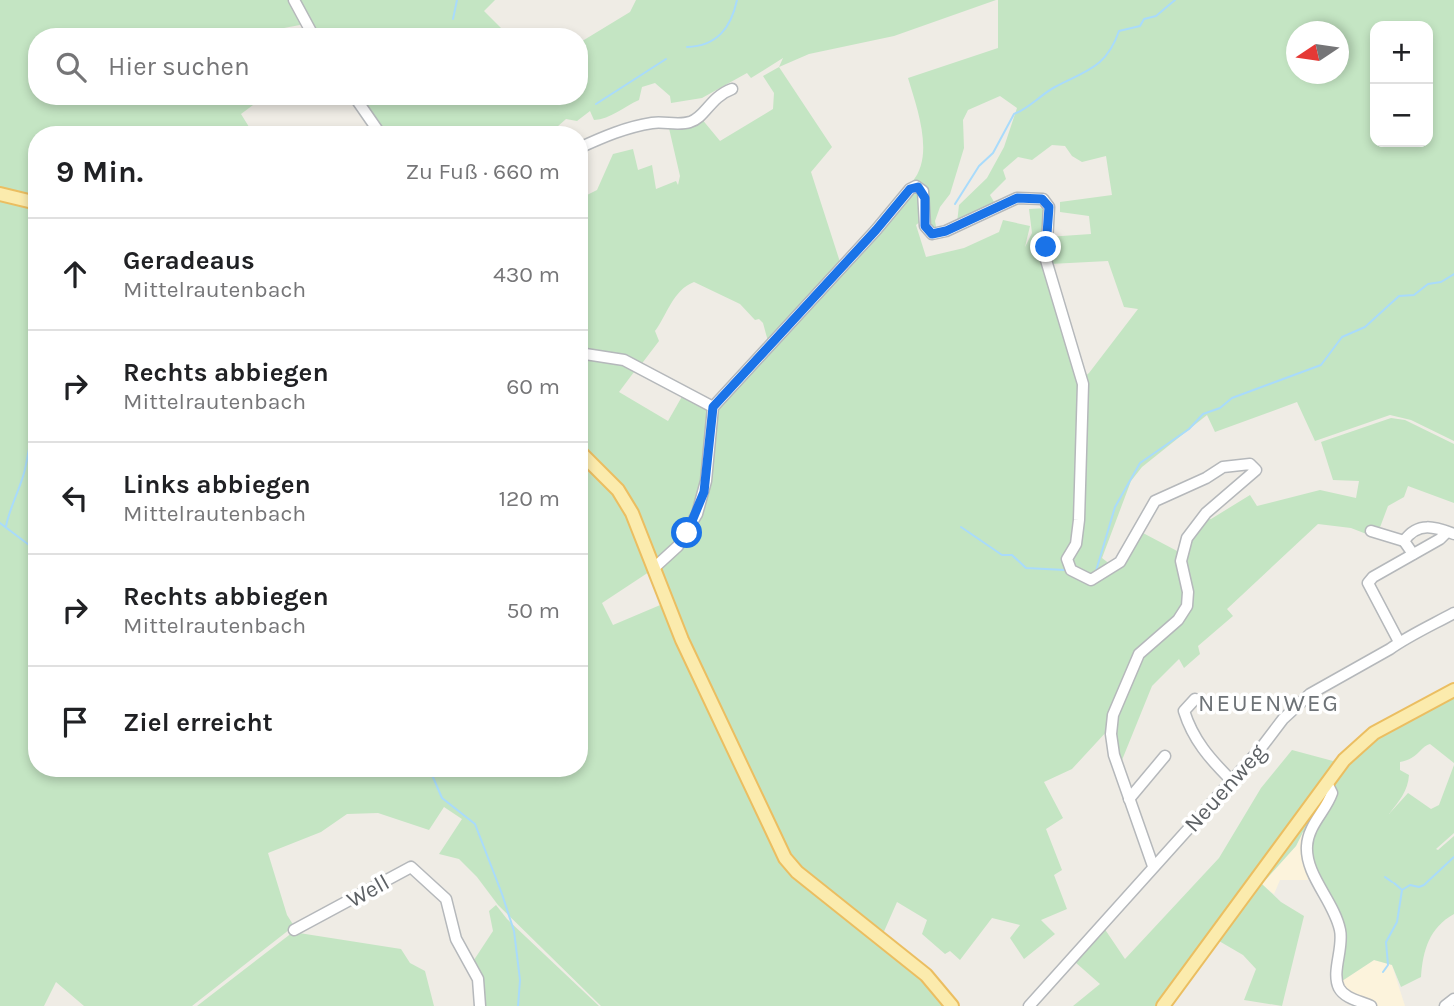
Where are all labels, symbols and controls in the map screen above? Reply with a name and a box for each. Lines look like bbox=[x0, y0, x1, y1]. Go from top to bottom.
north arrow bbox=[1286, 21, 1349, 84]
map controls bbox=[1370, 21, 1433, 147]
button: + bbox=[1370, 21, 1433, 84]
search box bbox=[28, 28, 588, 105]
icon: search bbox=[52, 48, 90, 86]
text: Hier suchen bbox=[108, 51, 250, 82]
button: − bbox=[1370, 84, 1433, 147]
text: 9 Min. bbox=[56, 154, 143, 190]
text: Zu Fuß · 660 m bbox=[405, 158, 560, 185]
route end bbox=[1030, 231, 1061, 262]
text: Geradeaus bbox=[123, 245, 255, 276]
icon: ahead bbox=[56, 255, 94, 293]
text: 430 m bbox=[493, 261, 560, 288]
text: Mittelrautenbach bbox=[123, 276, 306, 303]
text: Rechts abbiegen bbox=[123, 357, 329, 388]
icon: right bbox=[56, 367, 94, 405]
text: 60 m bbox=[506, 373, 560, 400]
text: Mittelrautenbach bbox=[123, 388, 306, 415]
text: Links abbiegen bbox=[123, 469, 311, 500]
icon: left bbox=[56, 479, 94, 517]
text: 120 m bbox=[498, 485, 560, 512]
text: Mittelrautenbach bbox=[123, 500, 306, 527]
route start bbox=[671, 517, 702, 548]
text: Rechts abbiegen bbox=[123, 581, 329, 612]
icon: right bbox=[56, 591, 94, 629]
text: 50 m bbox=[506, 597, 560, 624]
text: Mittelrautenbach bbox=[123, 612, 306, 639]
district label: NEUENWEG bbox=[1198, 689, 1340, 717]
icon: arrive bbox=[56, 703, 94, 741]
text: Ziel erreicht bbox=[123, 707, 273, 738]
street label: Neuenweg bbox=[1179, 739, 1271, 837]
street label: Well bbox=[342, 868, 394, 914]

